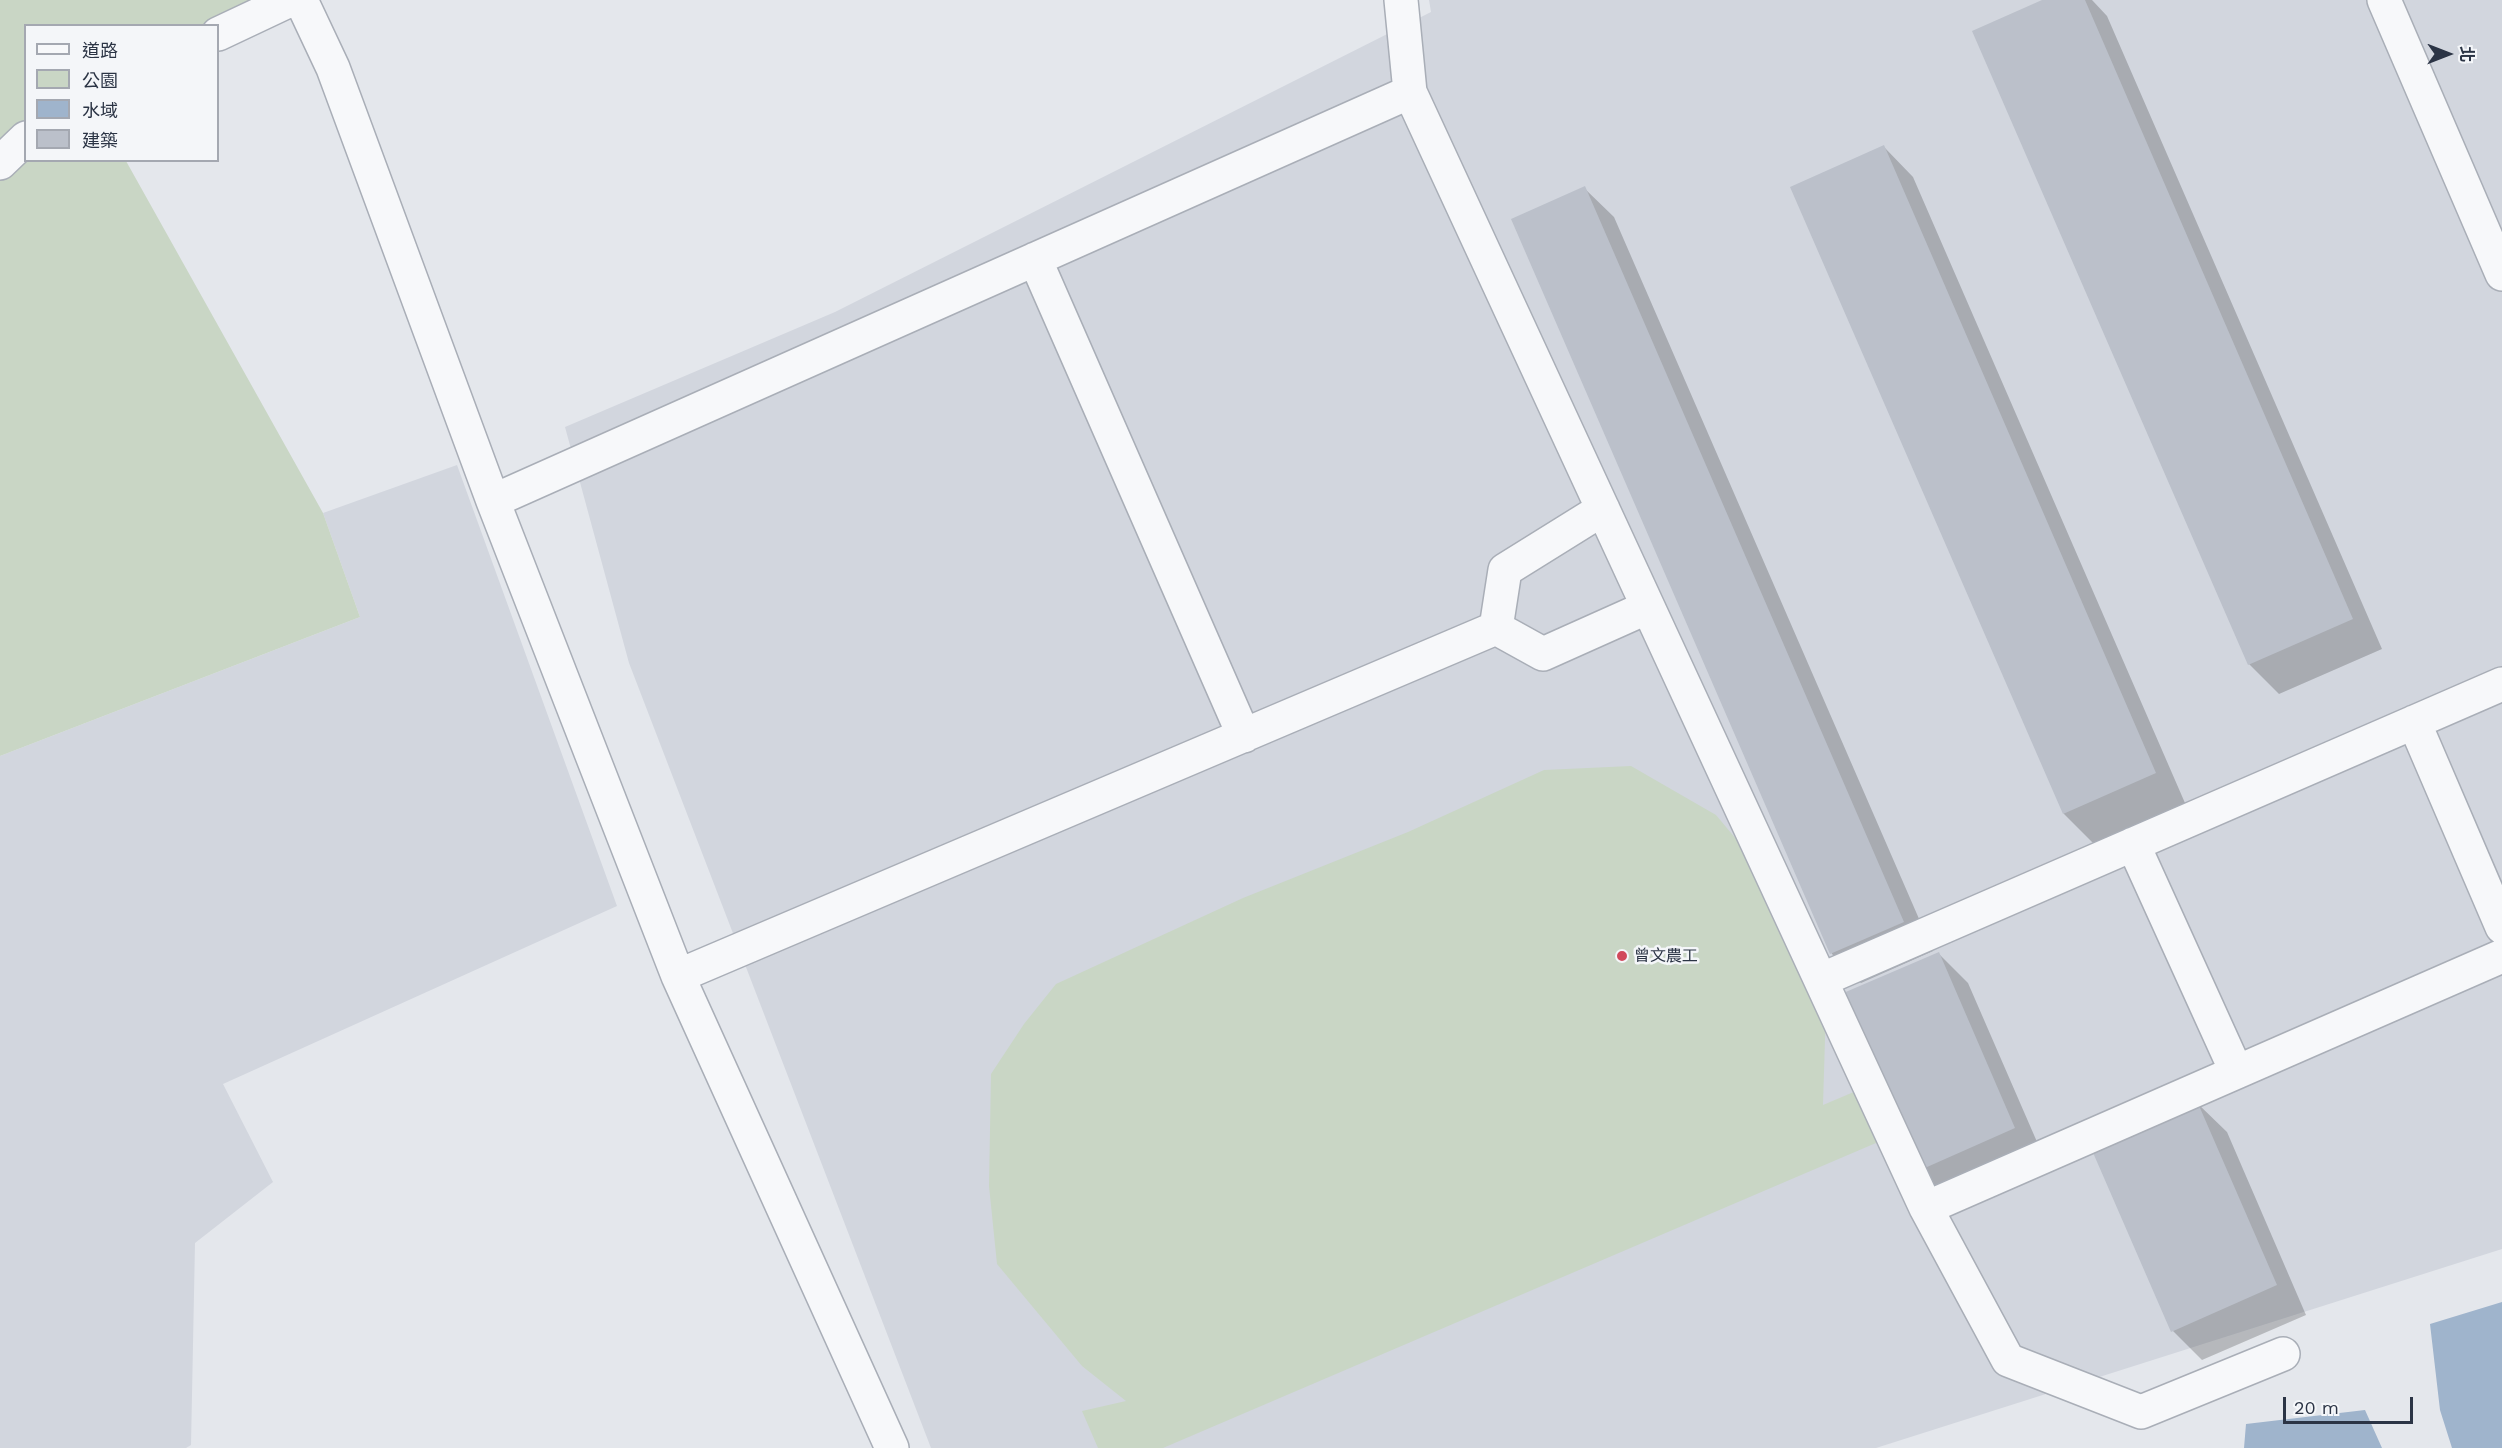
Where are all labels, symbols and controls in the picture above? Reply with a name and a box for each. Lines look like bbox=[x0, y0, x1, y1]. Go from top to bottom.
legend bbox=[24, 24, 219, 162]
north arrow bbox=[2418, 24, 2478, 84]
text: 道路 bbox=[82, 40, 118, 61]
text: 北 bbox=[2457, 46, 2476, 62]
text: 公園 bbox=[82, 70, 118, 91]
text: 水域 bbox=[82, 100, 118, 121]
text: 建築 bbox=[82, 130, 118, 151]
place label: 曾文農工 bbox=[1634, 946, 1698, 966]
marker: 曾文農工 bbox=[1615, 949, 1629, 963]
scale bar bbox=[2286, 1385, 2416, 1423]
text: 20 m bbox=[2294, 1397, 2339, 1418]

